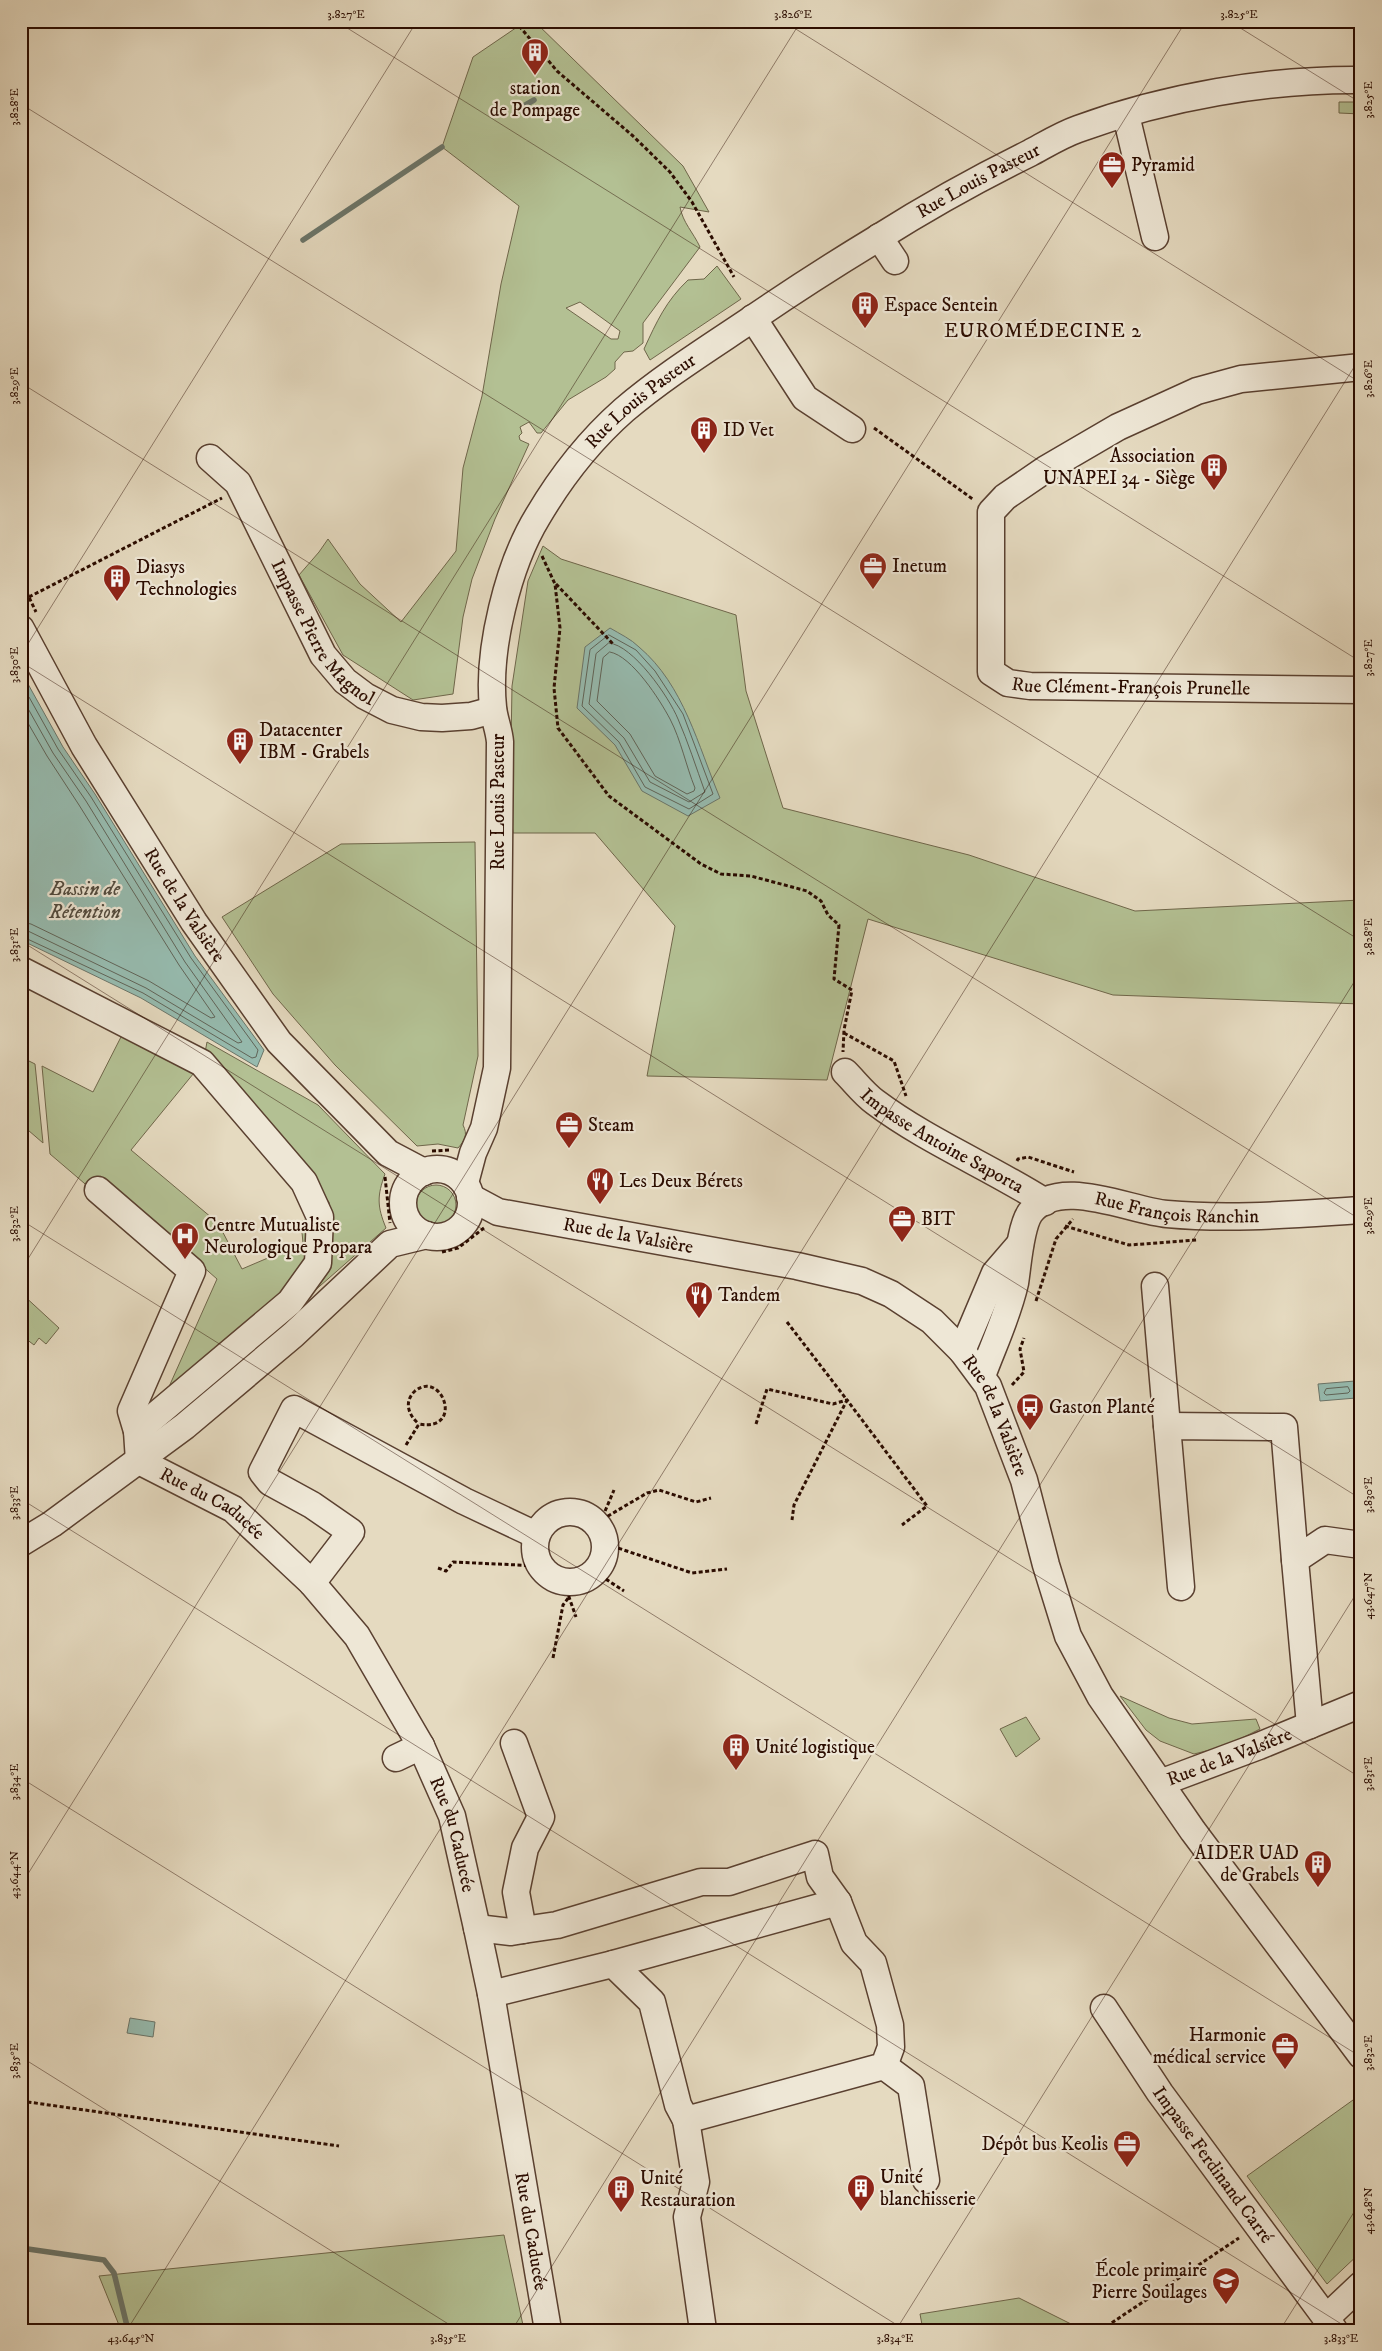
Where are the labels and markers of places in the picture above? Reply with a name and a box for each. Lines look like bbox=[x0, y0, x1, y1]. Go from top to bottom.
building icon: station de Pompage bbox=[520, 37, 550, 76]
place label: station de Pompage bbox=[490, 77, 580, 122]
office icon: Pyramid bbox=[1097, 150, 1127, 189]
place label: Pyramid bbox=[1131, 154, 1195, 177]
building icon: Espace Sentein bbox=[850, 290, 880, 329]
place label: Espace Sentein bbox=[884, 294, 998, 317]
building icon: ID Vet bbox=[689, 415, 719, 454]
place label: ID Vet bbox=[723, 419, 774, 442]
place label: Association UNAPEI 34 - Siège bbox=[1043, 445, 1195, 490]
building icon: Association UNAPEI 34 - Siège bbox=[1199, 452, 1229, 491]
office icon: Inetum bbox=[858, 551, 888, 590]
place label: Inetum bbox=[892, 555, 947, 578]
place label: Diasys Technologies bbox=[136, 556, 237, 601]
building icon: Diasys Technologies bbox=[102, 563, 132, 602]
place label: Datacenter IBM - Grabels bbox=[259, 719, 369, 764]
building icon: Datacenter IBM - Grabels bbox=[225, 726, 255, 765]
office icon: Steam bbox=[554, 1110, 584, 1149]
place label: Steam bbox=[588, 1114, 634, 1137]
restaurant icon: Les Deux Bérets bbox=[585, 1166, 615, 1205]
place label: Les Deux Bérets bbox=[619, 1170, 743, 1193]
office icon: BIT bbox=[887, 1204, 917, 1243]
place label: BIT bbox=[921, 1208, 956, 1231]
place label: Centre Mutualiste Neurologique Propara bbox=[204, 1214, 372, 1260]
hospital icon: Centre Mutualiste Neurologique Propara bbox=[170, 1221, 200, 1260]
restaurant icon: Tandem bbox=[684, 1280, 714, 1319]
place label: Tandem bbox=[718, 1284, 780, 1307]
bus stop icon: Gaston Planté bbox=[1015, 1392, 1045, 1431]
place label: Gaston Planté bbox=[1049, 1396, 1155, 1419]
building icon: Unité logistique bbox=[721, 1732, 751, 1771]
place label: Unité logistique bbox=[755, 1736, 875, 1760]
place label: AIDER UAD de Grabels bbox=[1195, 1842, 1299, 1887]
building icon: AIDER UAD de Grabels bbox=[1303, 1849, 1333, 1888]
place label: Harmonie médical service bbox=[1153, 2024, 1266, 2069]
office icon: Harmonie médical service bbox=[1270, 2031, 1300, 2070]
office icon: Dépôt bus Keolis bbox=[1112, 2129, 1142, 2168]
place label: Dépôt bus Keolis bbox=[981, 2133, 1108, 2156]
place label: Unité blanchisserie bbox=[880, 2166, 976, 2211]
place label: Unité Restauration bbox=[640, 2167, 735, 2212]
building icon: Unité blanchisserie bbox=[846, 2173, 876, 2212]
building icon: Unité Restauration bbox=[606, 2174, 636, 2213]
place label: École primaire Pierre Soulages bbox=[1092, 2258, 1207, 2304]
school or university icon: École primaire Pierre Soulages bbox=[1211, 2266, 1241, 2305]

